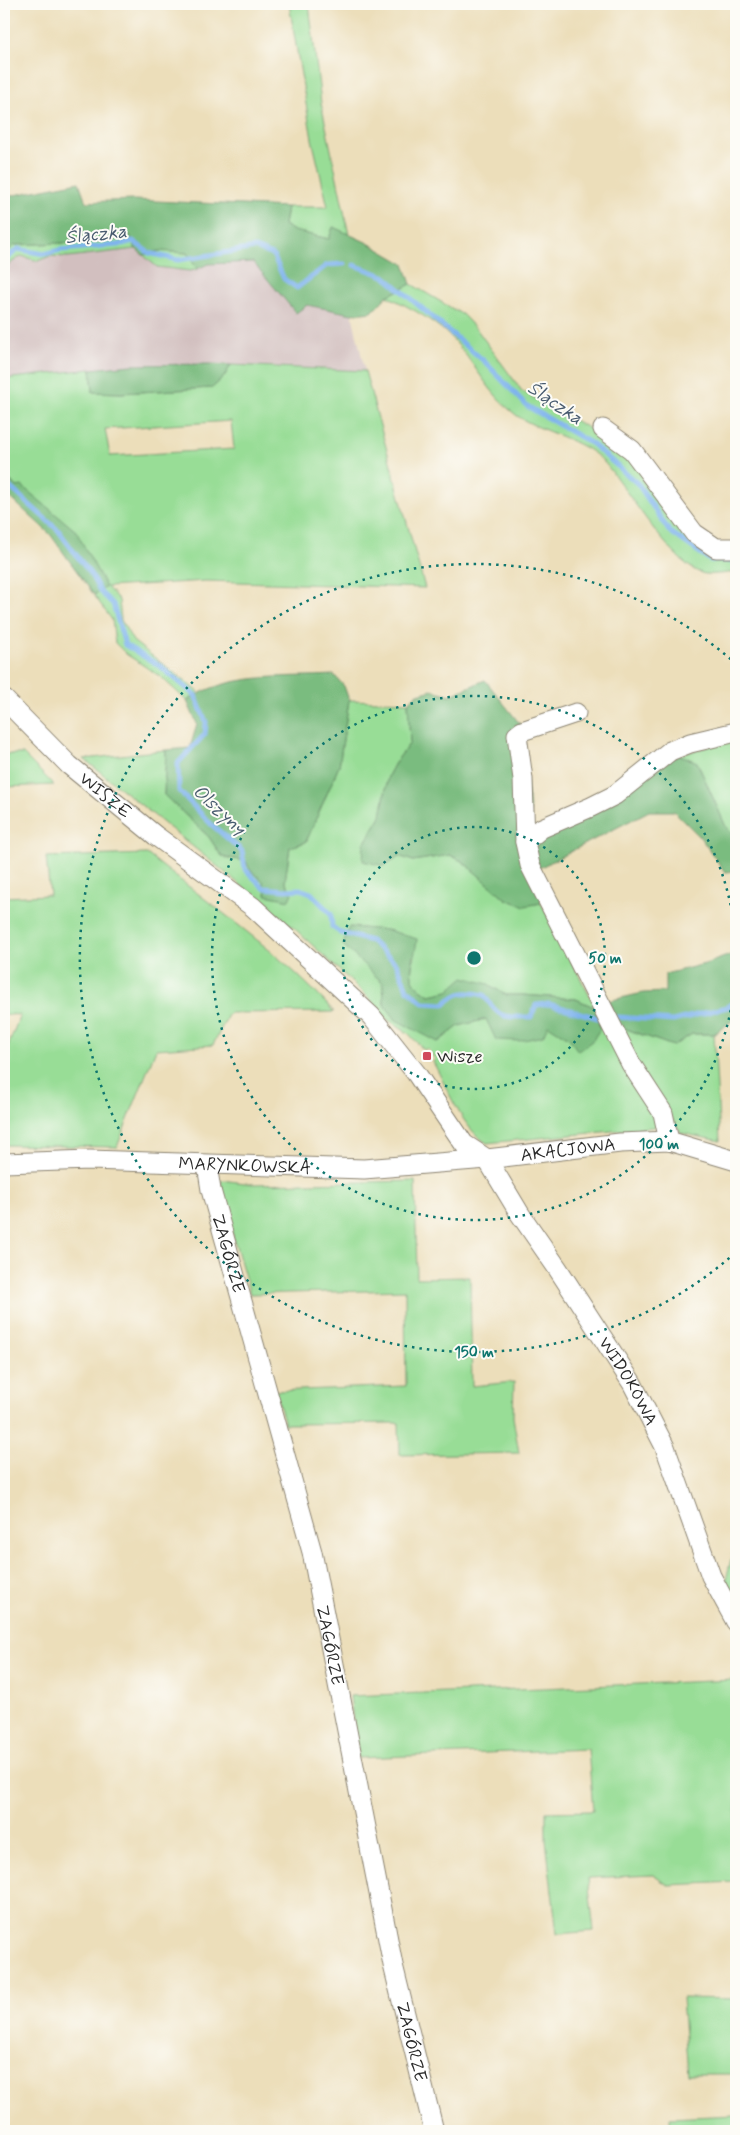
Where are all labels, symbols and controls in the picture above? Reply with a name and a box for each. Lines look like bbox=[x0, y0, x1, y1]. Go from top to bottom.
water label: Ślączka bbox=[64, 219, 128, 250]
water label: Ślączka bbox=[523, 376, 588, 431]
street label: WISZE bbox=[74, 767, 136, 824]
water label: Olszyny bbox=[187, 779, 252, 842]
centre of rings bbox=[465, 949, 483, 967]
text: 50 m bbox=[588, 949, 622, 969]
place label: Wisze bbox=[437, 1045, 483, 1069]
marker: Wisze bbox=[421, 1050, 433, 1062]
street label: AKACJOWA bbox=[519, 1133, 617, 1168]
text: 100 m bbox=[639, 1135, 679, 1155]
street label: MARYNKOWSKA bbox=[178, 1152, 312, 1180]
street label: ZAGÓRZE bbox=[205, 1211, 250, 1296]
street label: WIDOKOWA bbox=[592, 1333, 663, 1430]
text: 150 m bbox=[454, 1343, 494, 1363]
street label: ZAGÓRZE bbox=[310, 1603, 349, 1687]
street label: ZAGÓRZE bbox=[390, 2000, 432, 2084]

